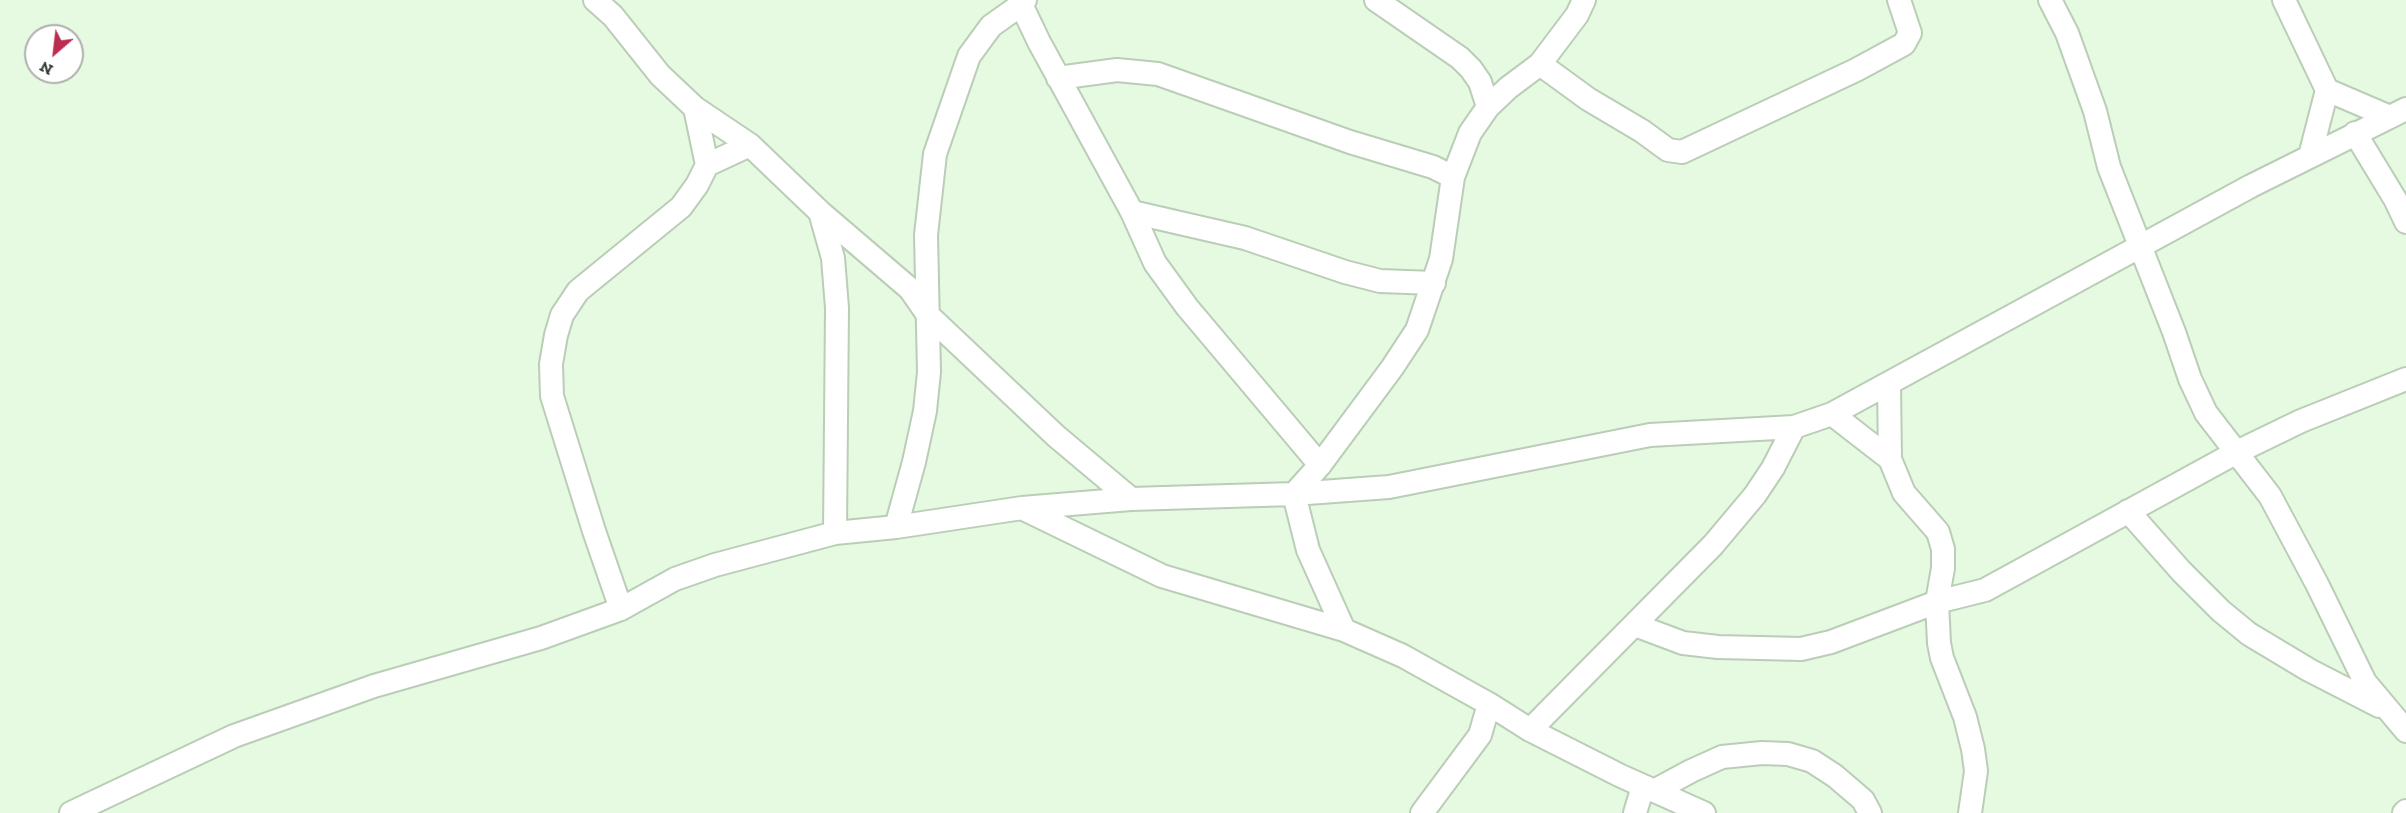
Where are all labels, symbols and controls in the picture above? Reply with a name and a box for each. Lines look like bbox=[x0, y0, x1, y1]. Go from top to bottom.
north arrow bbox=[24, 24, 84, 84]
text: N bbox=[36, 57, 56, 80]

